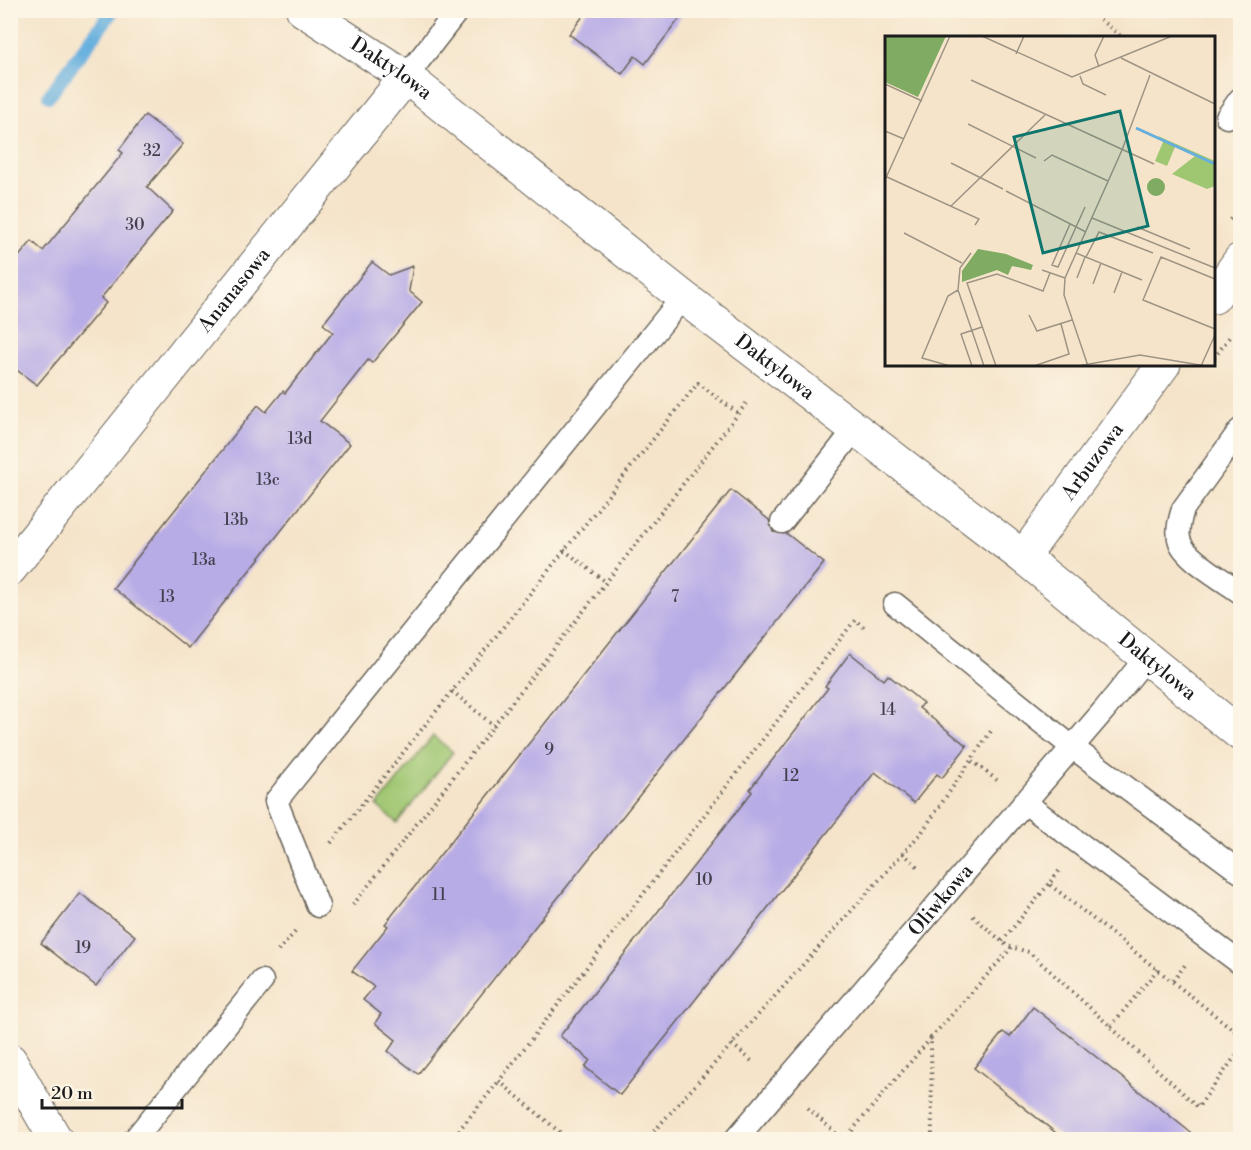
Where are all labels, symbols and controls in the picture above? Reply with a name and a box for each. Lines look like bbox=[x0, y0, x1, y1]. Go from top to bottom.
street label: Daktylowa bbox=[346, 32, 438, 106]
inset map bbox=[885, 36, 1215, 366]
house number: 32 bbox=[143, 141, 161, 161]
house number: 30 bbox=[125, 215, 145, 235]
street label: Ananasowa bbox=[192, 242, 277, 338]
street label: Daktylowa bbox=[730, 329, 820, 406]
street label: Arbuzowa bbox=[1056, 417, 1130, 506]
house number: 13d bbox=[288, 429, 312, 449]
house number: 13c bbox=[256, 470, 280, 490]
house number: 13b bbox=[224, 510, 248, 530]
house number: 13a bbox=[192, 550, 217, 570]
house number: 13 bbox=[159, 587, 175, 607]
house number: 7 bbox=[671, 587, 679, 607]
street label: Daktylowa bbox=[1113, 627, 1202, 706]
house number: 14 bbox=[880, 700, 896, 720]
house number: 9 bbox=[544, 740, 554, 760]
house number: 12 bbox=[783, 766, 799, 786]
street label: Oliwkowa bbox=[903, 858, 979, 941]
house number: 10 bbox=[696, 870, 713, 890]
house number: 11 bbox=[432, 885, 446, 905]
house number: 19 bbox=[75, 938, 91, 958]
scale bar bbox=[42, 1072, 182, 1110]
text: 20 m bbox=[51, 1082, 93, 1105]

